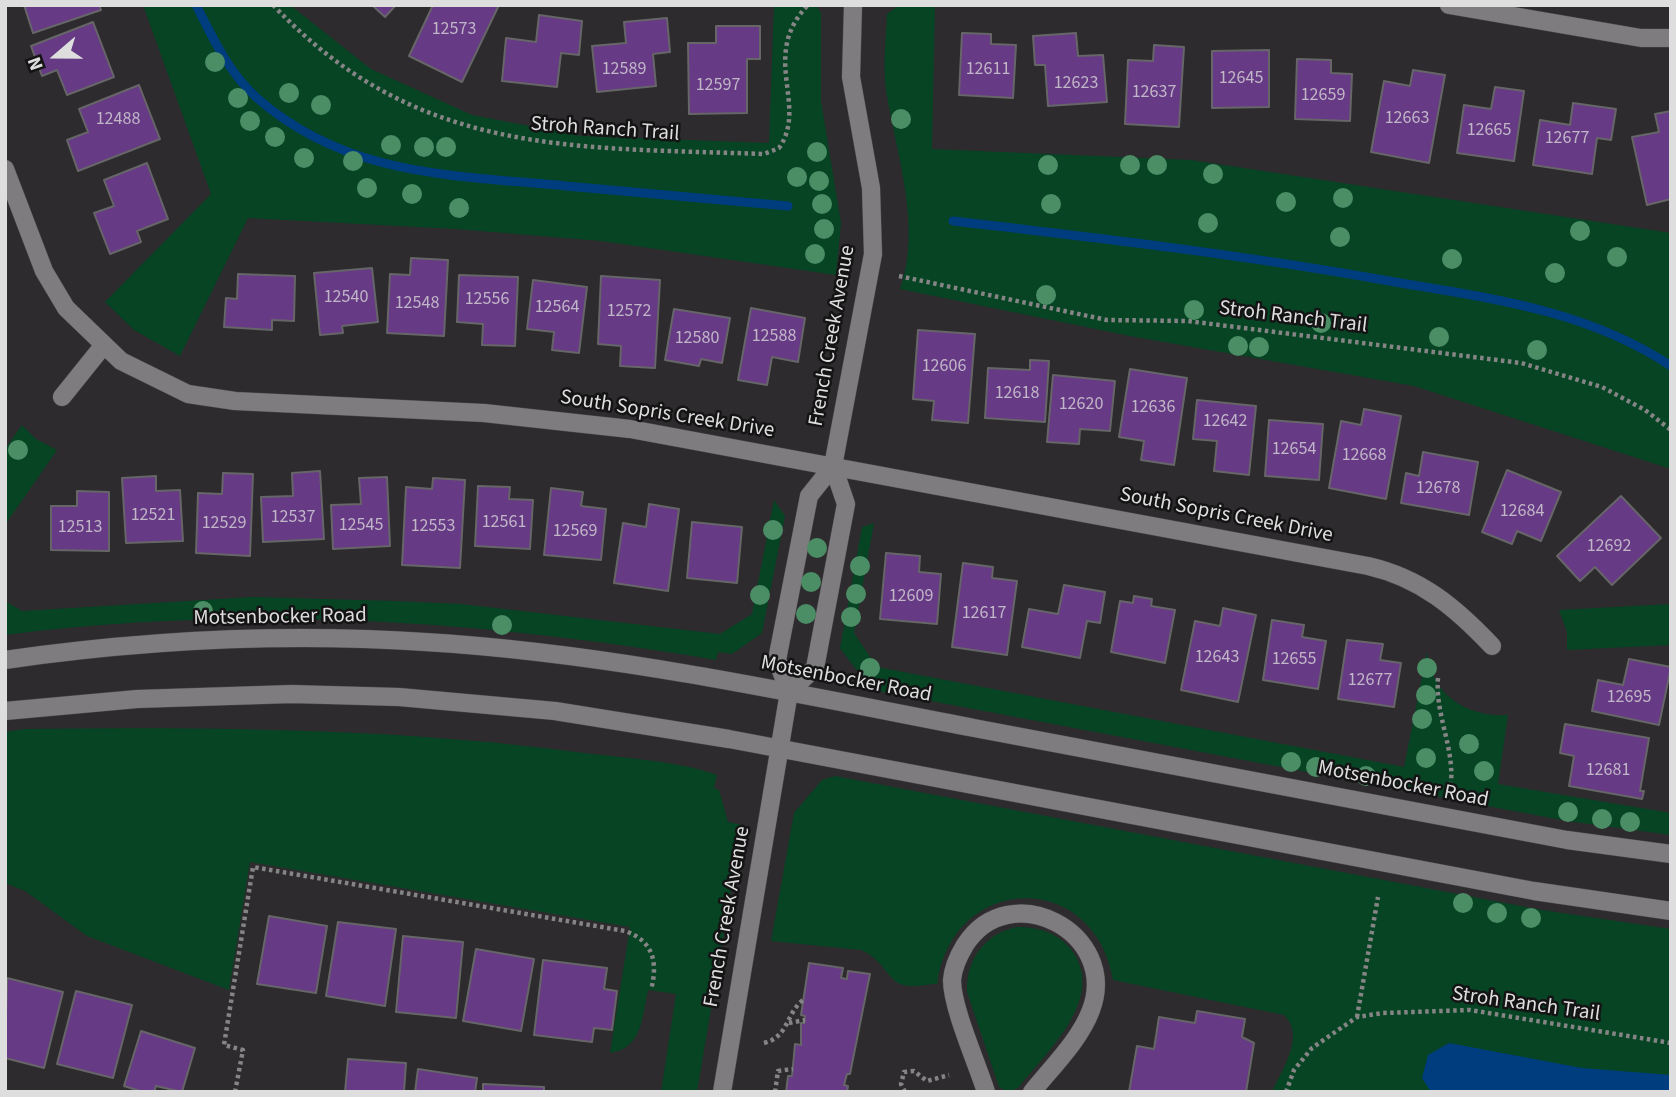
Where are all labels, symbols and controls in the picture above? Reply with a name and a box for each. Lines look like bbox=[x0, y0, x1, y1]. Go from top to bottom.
house number: 12573 bbox=[432, 19, 476, 41]
north arrow bbox=[21, 21, 91, 91]
text: N bbox=[21, 53, 51, 74]
house number: 12589 bbox=[602, 59, 646, 81]
house number: 12611 bbox=[966, 59, 1010, 81]
house number: 12645 bbox=[1219, 68, 1263, 90]
house number: 12623 bbox=[1054, 73, 1098, 95]
house number: 12597 bbox=[696, 75, 740, 97]
house number: 12637 bbox=[1132, 82, 1176, 104]
house number: 12659 bbox=[1301, 85, 1345, 107]
house number: 12663 bbox=[1385, 108, 1429, 130]
house number: 12488 bbox=[96, 109, 140, 131]
street label: Stroh Ranch Trail bbox=[530, 112, 680, 148]
house number: 12665 bbox=[1467, 120, 1511, 142]
house number: 12677 bbox=[1545, 128, 1589, 150]
street label: French Creek Avenue bbox=[805, 244, 861, 428]
house number: 12540 bbox=[324, 287, 368, 309]
house number: 12556 bbox=[465, 289, 509, 311]
house number: 12548 bbox=[395, 293, 439, 315]
street label: Stroh Ranch Trail bbox=[1217, 296, 1369, 340]
house number: 12564 bbox=[535, 297, 579, 319]
house number: 12572 bbox=[607, 301, 651, 323]
house number: 12588 bbox=[752, 326, 796, 348]
house number: 12580 bbox=[675, 328, 719, 350]
house number: 12606 bbox=[922, 356, 966, 378]
house number: 12618 bbox=[995, 383, 1039, 405]
street label: South Sopris Creek Drive bbox=[558, 386, 776, 444]
house number: 12620 bbox=[1059, 394, 1103, 416]
house number: 12636 bbox=[1131, 397, 1175, 419]
house number: 12642 bbox=[1203, 411, 1247, 433]
house number: 12654 bbox=[1272, 439, 1316, 461]
house number: 12668 bbox=[1342, 445, 1386, 467]
house number: 12678 bbox=[1416, 478, 1460, 500]
street label: South Sopris Creek Drive bbox=[1117, 483, 1335, 549]
house number: 12684 bbox=[1500, 501, 1544, 523]
house number: 12521 bbox=[131, 505, 175, 527]
house number: 12537 bbox=[271, 507, 315, 529]
house number: 12561 bbox=[482, 512, 526, 534]
house number: 12529 bbox=[202, 513, 246, 535]
house number: 12545 bbox=[339, 515, 383, 537]
house number: 12553 bbox=[411, 516, 455, 538]
house number: 12513 bbox=[58, 517, 102, 539]
house number: 12569 bbox=[553, 521, 597, 543]
house number: 12692 bbox=[1587, 536, 1631, 558]
house number: 12609 bbox=[889, 586, 933, 608]
house number: 12617 bbox=[962, 603, 1006, 625]
street label: Motsenbocker Road bbox=[193, 604, 367, 632]
house number: 12643 bbox=[1195, 647, 1239, 669]
house number: 12655 bbox=[1272, 649, 1316, 671]
street label: Motsenbocker Road bbox=[758, 651, 934, 709]
house number: 12677 bbox=[1348, 670, 1392, 692]
house number: 12695 bbox=[1607, 687, 1651, 709]
street label: Motsenbocker Road bbox=[1315, 756, 1491, 814]
house number: 12681 bbox=[1586, 760, 1630, 782]
street label: French Creek Avenue bbox=[700, 825, 756, 1009]
street label: Stroh Ranch Trail bbox=[1450, 982, 1602, 1028]

